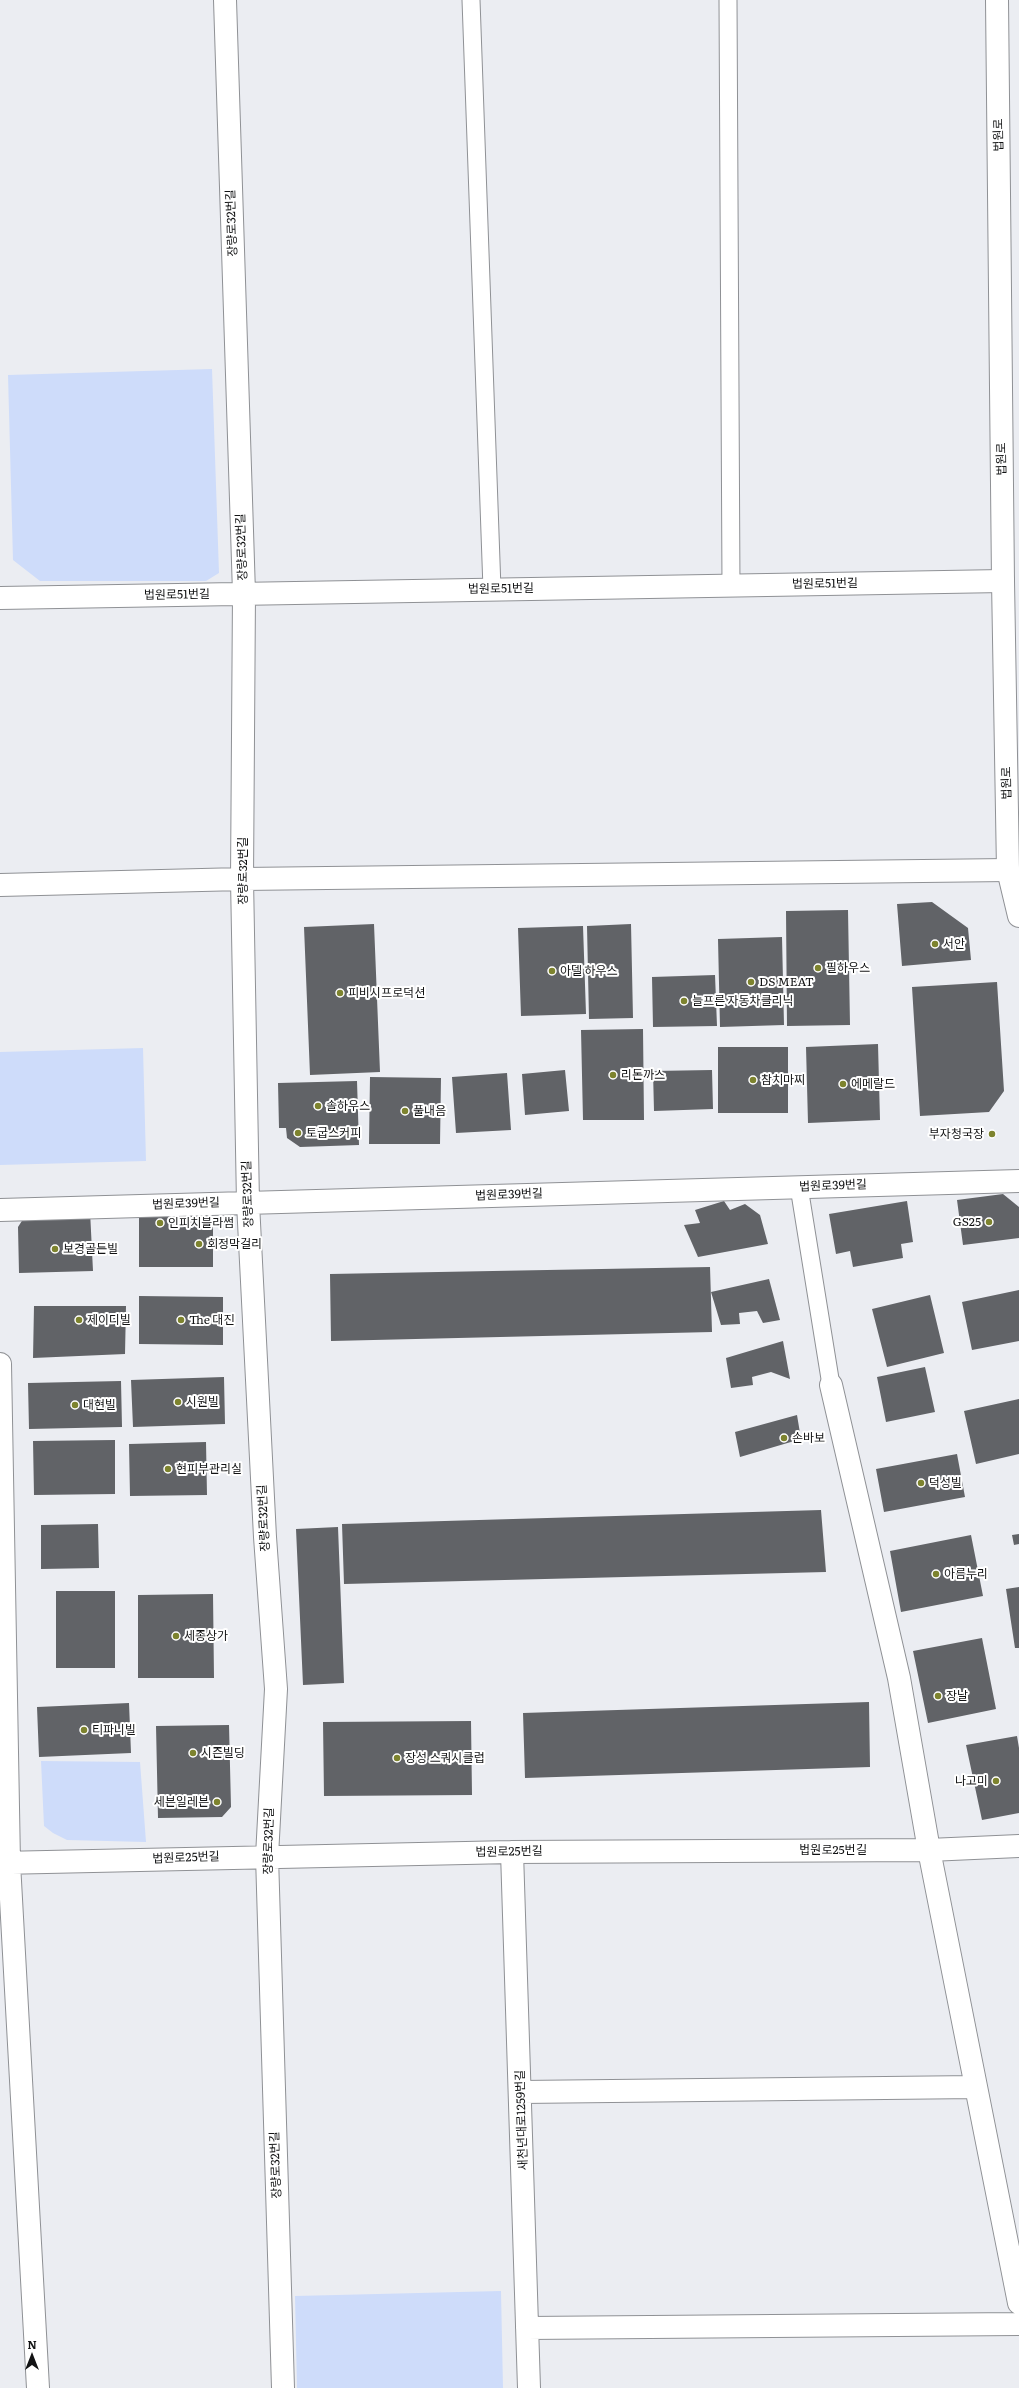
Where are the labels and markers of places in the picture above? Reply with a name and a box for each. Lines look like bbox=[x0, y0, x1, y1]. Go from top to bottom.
place label: 서안 bbox=[943, 937, 965, 951]
marker: 서안 bbox=[930, 939, 940, 949]
place label: 필하우스 bbox=[826, 961, 870, 975]
marker: 필하우스 bbox=[813, 963, 823, 973]
place label: 아델 하우스 bbox=[560, 964, 618, 978]
marker: 아델 하우스 bbox=[547, 966, 557, 976]
place label: DS MEAT bbox=[759, 975, 814, 989]
marker: DS MEAT bbox=[746, 977, 756, 987]
place label: 피비시프로덕션 bbox=[348, 986, 425, 1000]
marker: 피비시프로덕션 bbox=[335, 988, 345, 998]
place label: 늘프른 자동차클리닉 bbox=[692, 994, 794, 1008]
marker: 늘프른 자동차클리닉 bbox=[679, 996, 689, 1006]
place label: 리돈까스 bbox=[621, 1068, 665, 1082]
marker: 리돈까스 bbox=[608, 1070, 618, 1080]
place label: 참치마찌 bbox=[761, 1073, 805, 1087]
marker: 참치마찌 bbox=[748, 1075, 758, 1085]
place label: 에메랄드 bbox=[851, 1077, 895, 1091]
marker: 에메랄드 bbox=[838, 1079, 848, 1089]
place label: 솔하우스 bbox=[326, 1099, 370, 1113]
marker: 솔하우스 bbox=[313, 1101, 323, 1111]
place label: 풀내음 bbox=[413, 1104, 446, 1118]
marker: 풀내음 bbox=[400, 1106, 410, 1116]
place label: 토굽스커피 bbox=[306, 1126, 361, 1140]
place label: 부자청국장 bbox=[929, 1127, 984, 1141]
marker: 토굽스커피 bbox=[293, 1128, 303, 1138]
marker: 부자청국장 bbox=[987, 1129, 997, 1139]
place label: GS25 bbox=[953, 1215, 981, 1229]
place label: 인피치블라썸 bbox=[168, 1216, 234, 1230]
marker: GS25 bbox=[984, 1217, 994, 1227]
marker: 인피치블라썸 bbox=[155, 1218, 165, 1228]
place label: 회정막걸리 bbox=[207, 1237, 262, 1251]
marker: 회정막걸리 bbox=[194, 1239, 204, 1249]
place label: 보경골든빌 bbox=[63, 1242, 118, 1256]
marker: 보경골든빌 bbox=[50, 1244, 60, 1254]
place label: 제이디빌 bbox=[87, 1313, 131, 1327]
place label: The 대진 bbox=[189, 1313, 234, 1327]
marker: 제이디빌 bbox=[74, 1315, 84, 1325]
marker: The 대진 bbox=[176, 1315, 186, 1325]
place label: 시원빌 bbox=[186, 1395, 219, 1409]
marker: 시원빌 bbox=[173, 1397, 183, 1407]
place label: 대현빌 bbox=[83, 1398, 116, 1412]
marker: 대현빌 bbox=[70, 1400, 80, 1410]
place label: 손바보 bbox=[792, 1431, 825, 1445]
marker: 손바보 bbox=[779, 1433, 789, 1443]
place label: 현피부관리실 bbox=[176, 1462, 242, 1476]
marker: 현피부관리실 bbox=[163, 1464, 173, 1474]
place label: 덕성빌 bbox=[929, 1476, 962, 1490]
marker: 덕성빌 bbox=[916, 1478, 926, 1488]
place label: 아름누리 bbox=[944, 1567, 988, 1581]
marker: 아름누리 bbox=[931, 1569, 941, 1579]
place label: 세종상가 bbox=[184, 1629, 228, 1643]
marker: 세종상가 bbox=[171, 1631, 181, 1641]
place label: 장날 bbox=[946, 1689, 968, 1703]
marker: 장날 bbox=[933, 1691, 943, 1701]
place label: 티파니빌 bbox=[92, 1723, 136, 1737]
marker: 티파니빌 bbox=[79, 1725, 89, 1735]
place label: 시즌빌딩 bbox=[201, 1746, 245, 1760]
marker: 시즌빌딩 bbox=[188, 1748, 198, 1758]
place label: 장성 스쿼시클럽 bbox=[405, 1751, 485, 1765]
marker: 장성 스쿼시클럽 bbox=[392, 1753, 402, 1763]
place label: 나고미 bbox=[955, 1774, 988, 1788]
marker: 나고미 bbox=[991, 1776, 1001, 1786]
place label: 세븐일레븐 bbox=[154, 1795, 209, 1809]
marker: 세븐일레븐 bbox=[212, 1797, 222, 1807]

